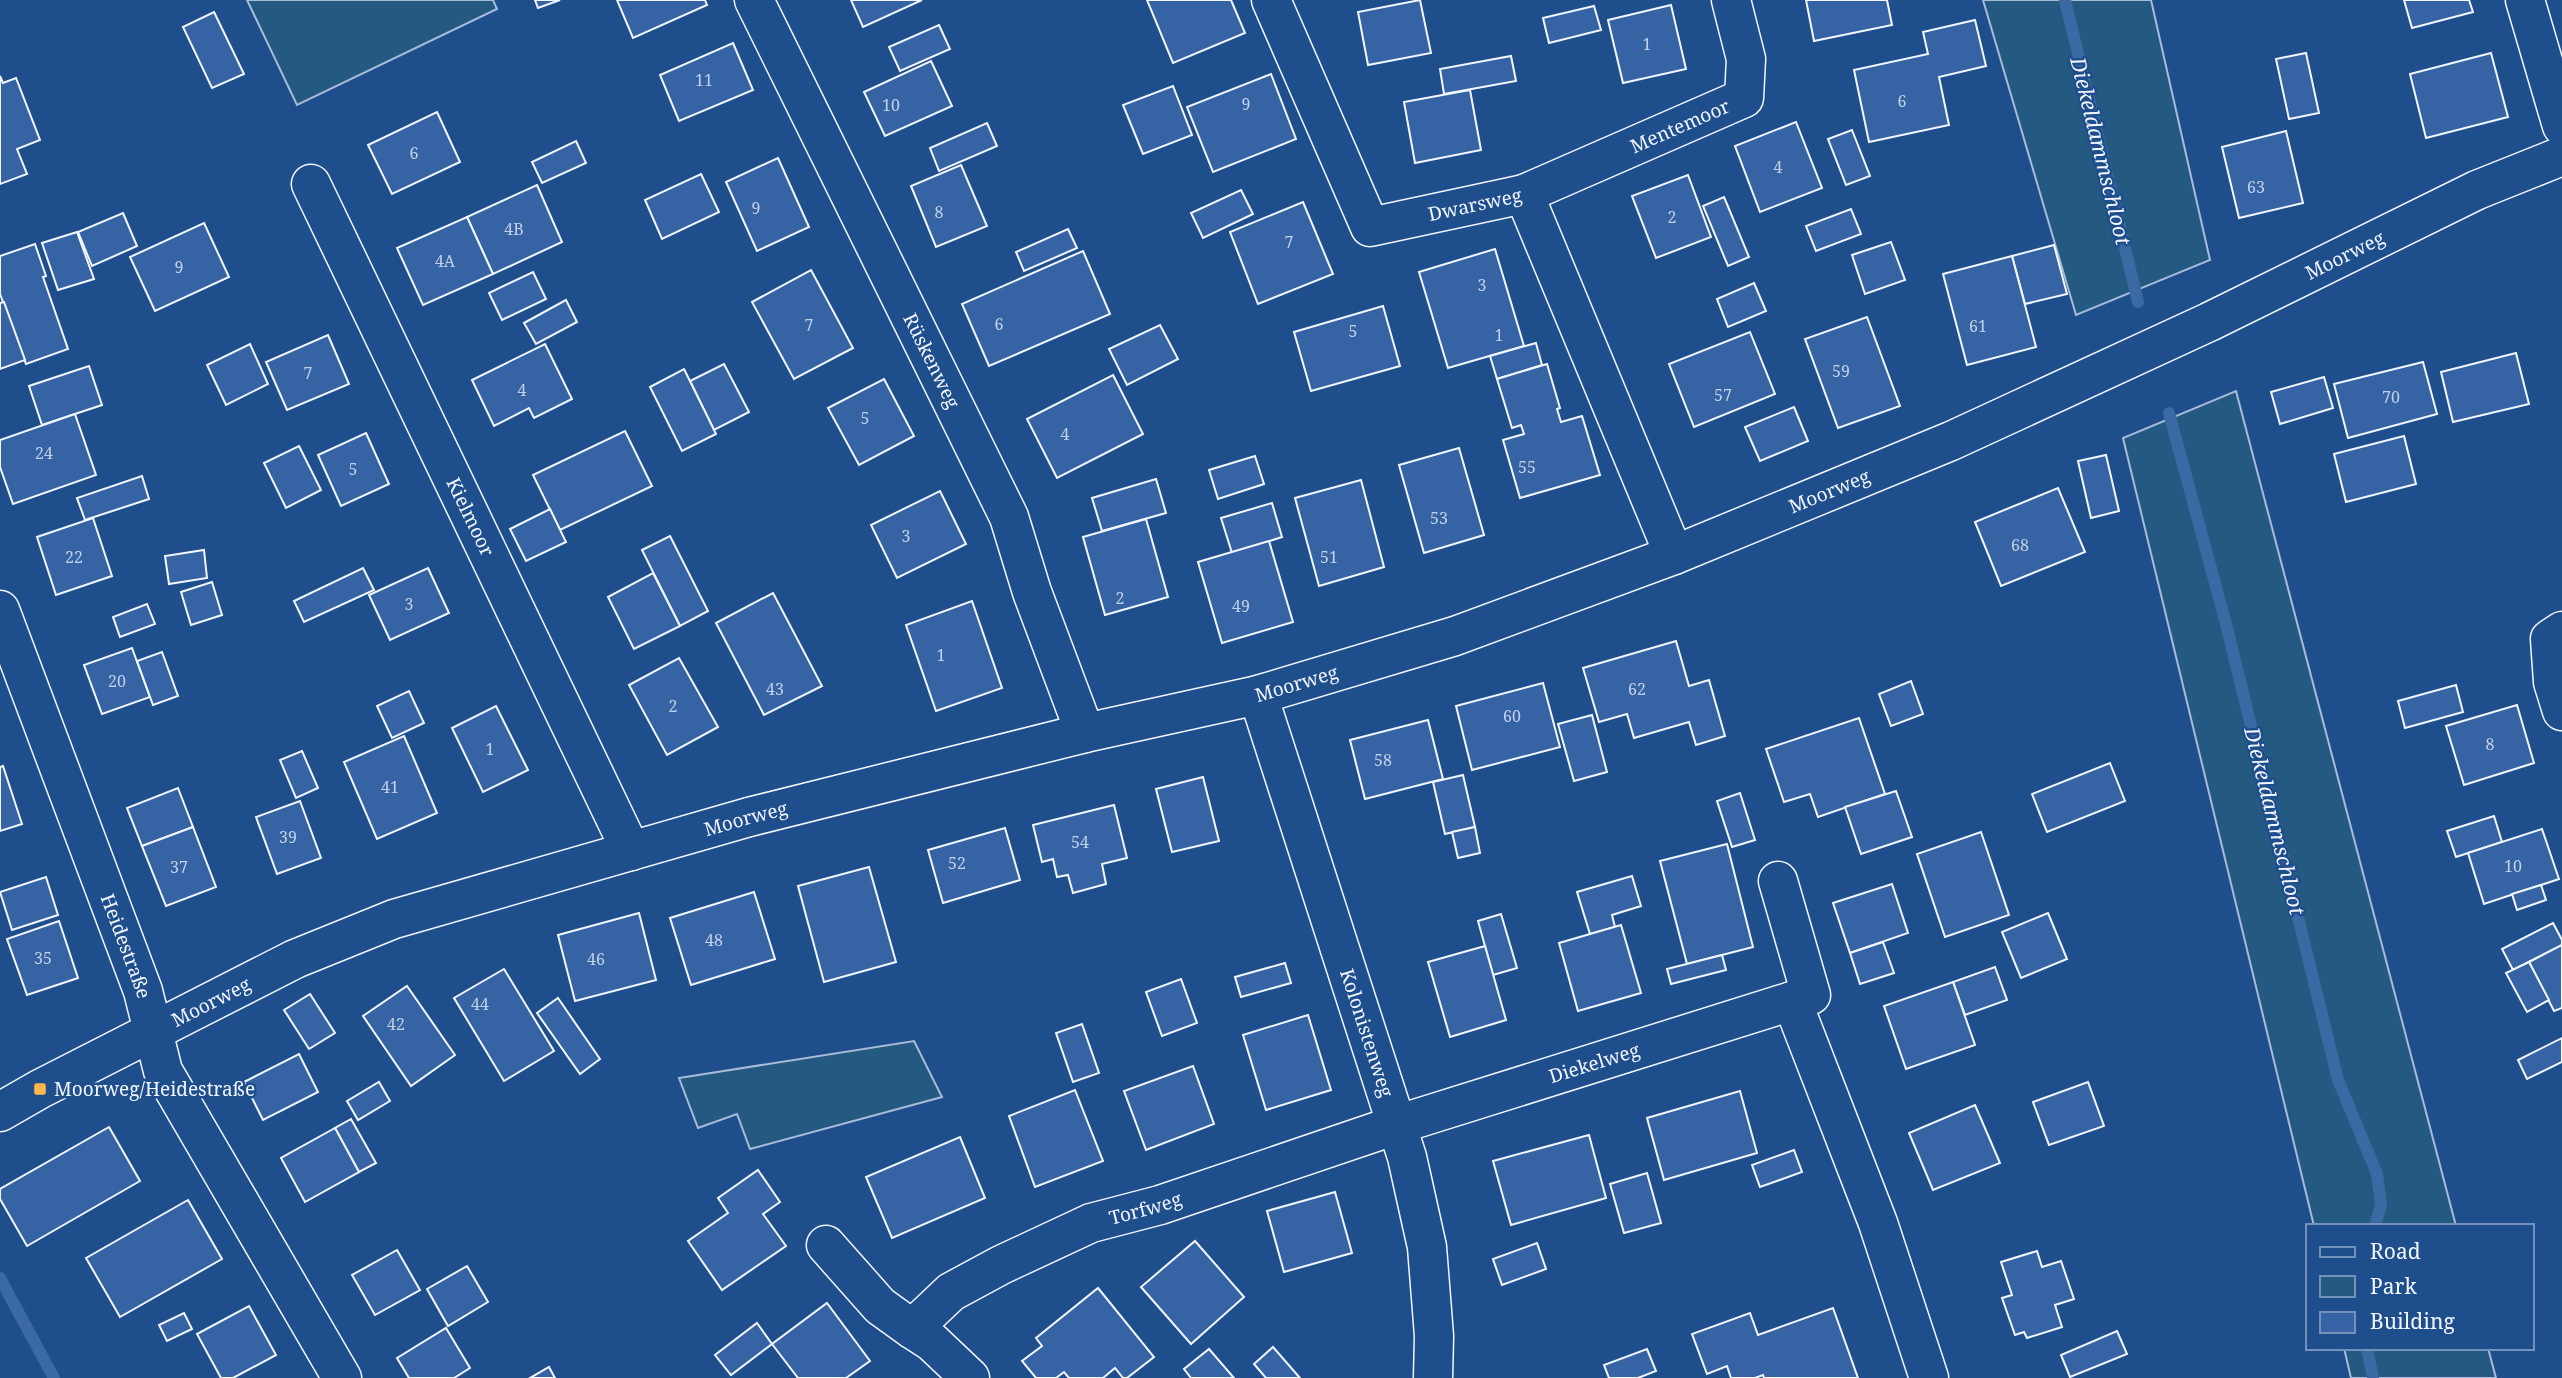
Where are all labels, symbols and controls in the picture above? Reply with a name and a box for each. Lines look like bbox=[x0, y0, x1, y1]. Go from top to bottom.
house number: 1 bbox=[1643, 33, 1651, 55]
water label: Diekeldammschloot bbox=[2064, 53, 2138, 248]
house number: 11 bbox=[695, 69, 713, 91]
house number: 6 bbox=[1898, 90, 1907, 112]
house number: 9 bbox=[1242, 93, 1250, 115]
street label: Mentemoor bbox=[1626, 93, 1734, 159]
house number: 10 bbox=[882, 94, 900, 116]
house number: 6 bbox=[410, 142, 419, 164]
house number: 4 bbox=[1774, 156, 1783, 178]
house number: 63 bbox=[2247, 176, 2265, 198]
street label: Dwarsweg bbox=[1426, 182, 1524, 227]
house number: 9 bbox=[752, 197, 760, 219]
house number: 8 bbox=[935, 201, 944, 223]
house number: 2 bbox=[1668, 206, 1676, 228]
house number: 4B bbox=[504, 218, 524, 240]
street label: Moorweg bbox=[2301, 225, 2389, 286]
house number: 7 bbox=[1285, 231, 1294, 253]
house number: 4A bbox=[435, 250, 456, 272]
house number: 9 bbox=[175, 256, 183, 278]
house number: 3 bbox=[1478, 274, 1487, 296]
street label: Rüskenweg bbox=[897, 309, 966, 413]
house number: 6 bbox=[995, 313, 1004, 335]
house number: 7 bbox=[805, 314, 814, 336]
house number: 61 bbox=[1969, 315, 1987, 337]
house number: 5 bbox=[1349, 320, 1357, 342]
house number: 1 bbox=[1495, 324, 1503, 346]
house number: 59 bbox=[1832, 360, 1850, 382]
house number: 7 bbox=[304, 362, 313, 384]
house number: 4 bbox=[518, 379, 527, 401]
house number: 57 bbox=[1714, 384, 1732, 406]
house number: 70 bbox=[2382, 386, 2400, 408]
house number: 5 bbox=[861, 407, 869, 429]
house number: 4 bbox=[1061, 423, 1070, 445]
house number: 24 bbox=[35, 442, 53, 464]
house number: 55 bbox=[1518, 456, 1536, 478]
house number: 5 bbox=[349, 458, 357, 480]
street label: Moorweg bbox=[1785, 463, 1874, 519]
street label: Kielmoor bbox=[441, 473, 501, 560]
house number: 53 bbox=[1430, 507, 1448, 529]
house number: 3 bbox=[902, 525, 911, 547]
house number: 68 bbox=[2011, 534, 2029, 556]
house number: 22 bbox=[65, 546, 83, 568]
house number: 51 bbox=[1320, 546, 1338, 568]
house number: 2 bbox=[1116, 587, 1124, 609]
house number: 3 bbox=[405, 593, 414, 615]
house number: 49 bbox=[1232, 595, 1250, 617]
house number: 1 bbox=[937, 644, 945, 666]
street label: Moorweg bbox=[1252, 659, 1341, 708]
house number: 20 bbox=[108, 670, 126, 692]
house number: 43 bbox=[766, 678, 784, 700]
house number: 62 bbox=[1628, 678, 1646, 700]
house number: 2 bbox=[669, 695, 677, 717]
house number: 60 bbox=[1503, 705, 1521, 727]
water label: Diekeldammschloot bbox=[2238, 723, 2312, 918]
house number: 8 bbox=[2486, 733, 2495, 755]
house number: 1 bbox=[486, 738, 494, 760]
house number: 58 bbox=[1374, 749, 1392, 771]
house number: 41 bbox=[381, 776, 399, 798]
street label: Moorweg bbox=[701, 795, 790, 842]
house number: 39 bbox=[279, 826, 297, 848]
house number: 54 bbox=[1071, 831, 1089, 853]
house number: 52 bbox=[948, 852, 966, 874]
house number: 10 bbox=[2504, 855, 2522, 877]
house number: 37 bbox=[170, 856, 188, 878]
street label: Heidestraße bbox=[95, 890, 157, 1001]
house number: 48 bbox=[705, 929, 723, 951]
house number: 35 bbox=[34, 947, 52, 969]
house number: 46 bbox=[587, 948, 605, 970]
street label: Kolonistenweg bbox=[1334, 965, 1400, 1100]
street label: Moorweg bbox=[167, 971, 255, 1033]
house number: 44 bbox=[471, 993, 489, 1015]
house number: 42 bbox=[387, 1013, 405, 1035]
street label: Diekelweg bbox=[1546, 1037, 1643, 1089]
place label: Moorweg/Heidestraße bbox=[54, 1076, 255, 1102]
marker: Moorweg/Heidestraße bbox=[32, 1081, 48, 1097]
street label: Torfweg bbox=[1106, 1186, 1185, 1231]
legend bbox=[2306, 1224, 2534, 1350]
text: Road bbox=[2370, 1237, 2421, 1265]
text: Park bbox=[2370, 1272, 2417, 1300]
text: Building bbox=[2370, 1307, 2455, 1335]

